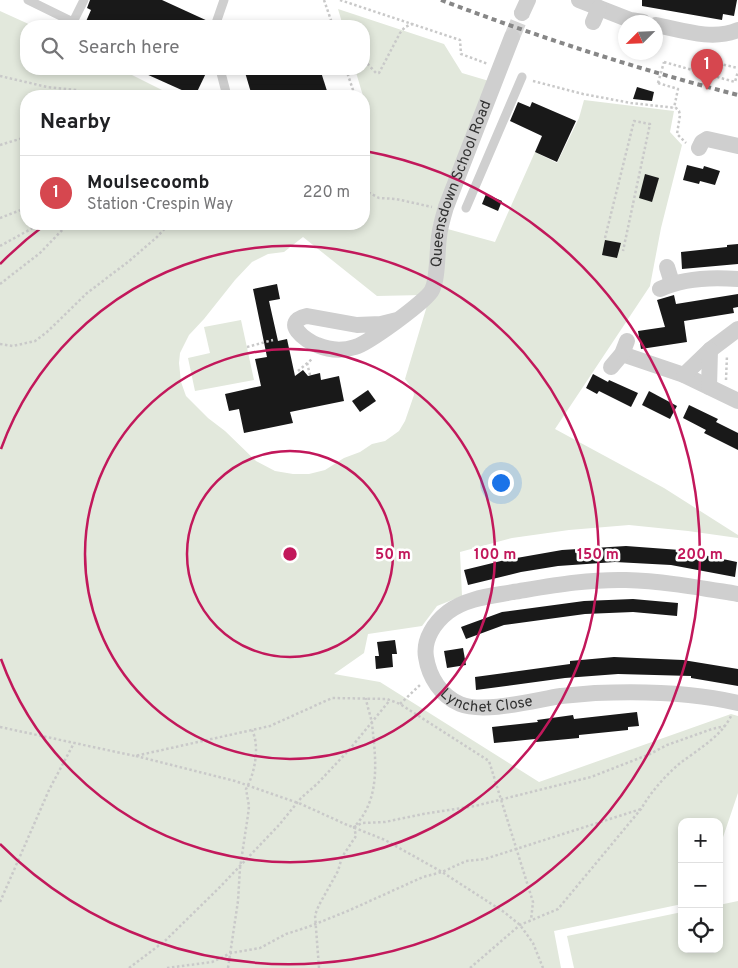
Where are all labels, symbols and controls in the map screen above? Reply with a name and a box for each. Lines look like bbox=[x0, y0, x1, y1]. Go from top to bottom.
north arrow bbox=[618, 15, 663, 60]
search box bbox=[20, 20, 370, 75]
icon: search bbox=[38, 34, 66, 62]
text: Search here bbox=[78, 36, 180, 60]
pin: 1 bbox=[691, 49, 723, 90]
street label: Queensdown School Road bbox=[427, 98, 496, 268]
text: Nearby bbox=[40, 109, 111, 136]
text: Moulsecoomb bbox=[87, 171, 209, 195]
text: 1 bbox=[53, 183, 59, 203]
text: 220 m bbox=[303, 183, 350, 203]
text: Station · Crespin Way bbox=[87, 195, 233, 215]
your location bbox=[488, 470, 514, 496]
centre of rings bbox=[281, 545, 299, 563]
text: 50 m bbox=[375, 546, 411, 565]
text: 100 m bbox=[474, 546, 516, 565]
text: 150 m bbox=[577, 546, 619, 565]
text: 200 m bbox=[677, 546, 723, 565]
street label: Lynchet Close bbox=[436, 685, 534, 717]
map controls bbox=[678, 818, 723, 953]
button: + bbox=[678, 818, 723, 863]
button: − bbox=[678, 863, 723, 908]
button: locate bbox=[678, 908, 723, 953]

